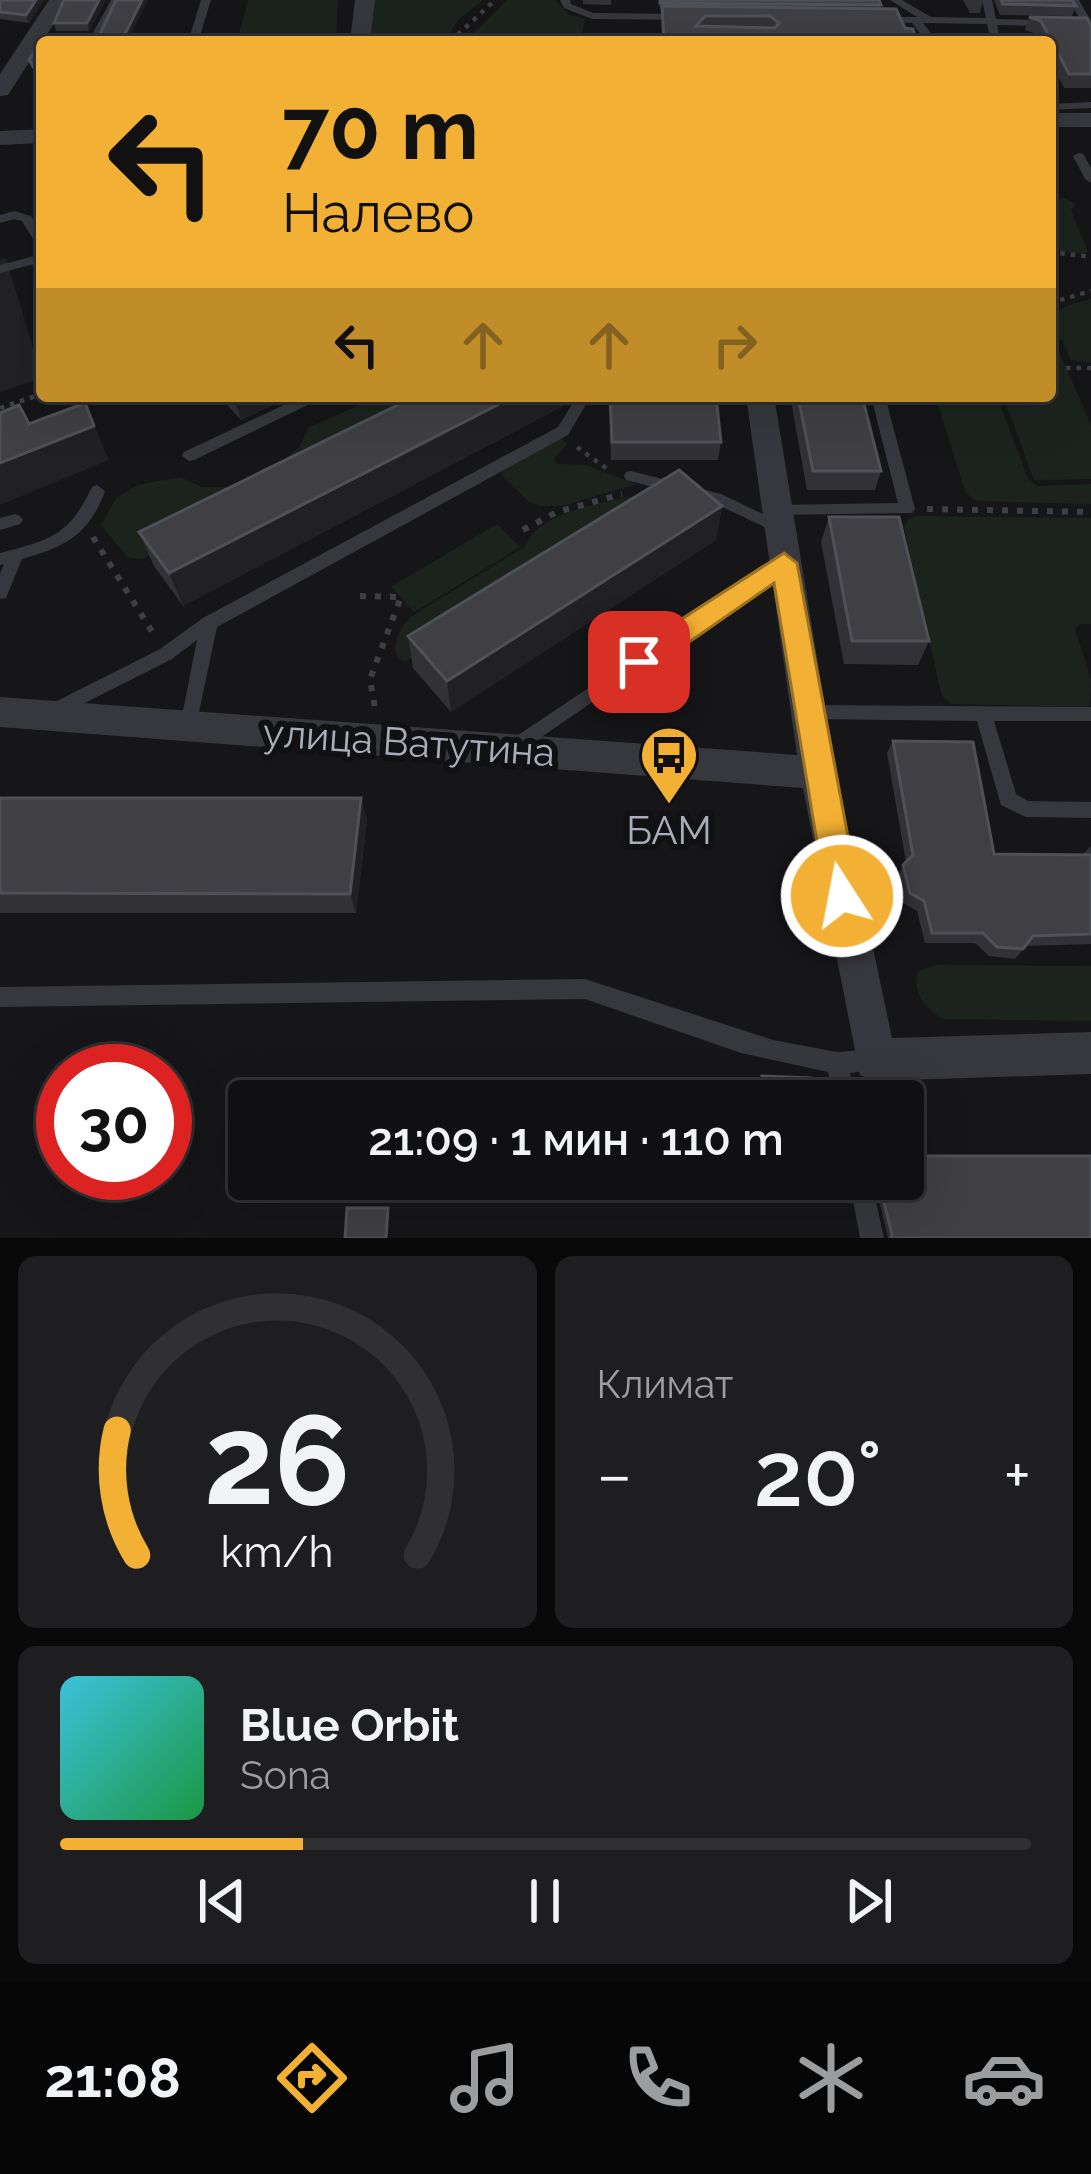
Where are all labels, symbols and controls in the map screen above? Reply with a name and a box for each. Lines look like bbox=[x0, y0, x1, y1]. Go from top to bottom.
text: 70 m bbox=[282, 80, 479, 179]
icon: left bbox=[84, 84, 240, 240]
text: Налево bbox=[282, 181, 474, 245]
icon: left bbox=[324, 312, 390, 378]
icon: ahead bbox=[450, 312, 516, 378]
icon: ahead bbox=[576, 312, 642, 378]
icon: right bbox=[702, 312, 768, 378]
pin bbox=[588, 611, 690, 713]
icon: arrive bbox=[606, 629, 672, 695]
street label: улица Ватутина bbox=[261, 709, 557, 775]
bus stop icon: БАМ bbox=[638, 724, 700, 806]
place label: БАМ bbox=[626, 807, 712, 853]
position arrow bbox=[779, 833, 905, 959]
speed limit sign: 30 bbox=[36, 1044, 192, 1200]
text: 21:09 · 1 мин · 110 m bbox=[368, 1113, 784, 1166]
text: Климат bbox=[597, 1361, 733, 1407]
text: 26 bbox=[204, 1387, 350, 1533]
text: 20° bbox=[754, 1421, 882, 1527]
text: − bbox=[597, 1436, 632, 1513]
text: + bbox=[1004, 1436, 1031, 1513]
text: km/h bbox=[221, 1527, 334, 1577]
text: Blue Orbit bbox=[240, 1699, 459, 1752]
text: Sona bbox=[240, 1752, 331, 1798]
icon: previous bbox=[189, 1868, 255, 1934]
icon: pause bbox=[512, 1868, 578, 1934]
icon: next bbox=[836, 1868, 902, 1934]
icon: directions bbox=[270, 2036, 354, 2120]
icon: music bbox=[443, 2036, 527, 2120]
icon: phone bbox=[616, 2036, 700, 2120]
icon: climate bbox=[789, 2036, 873, 2120]
icon: car bbox=[962, 2036, 1046, 2120]
text: 21:08 bbox=[45, 2046, 181, 2110]

